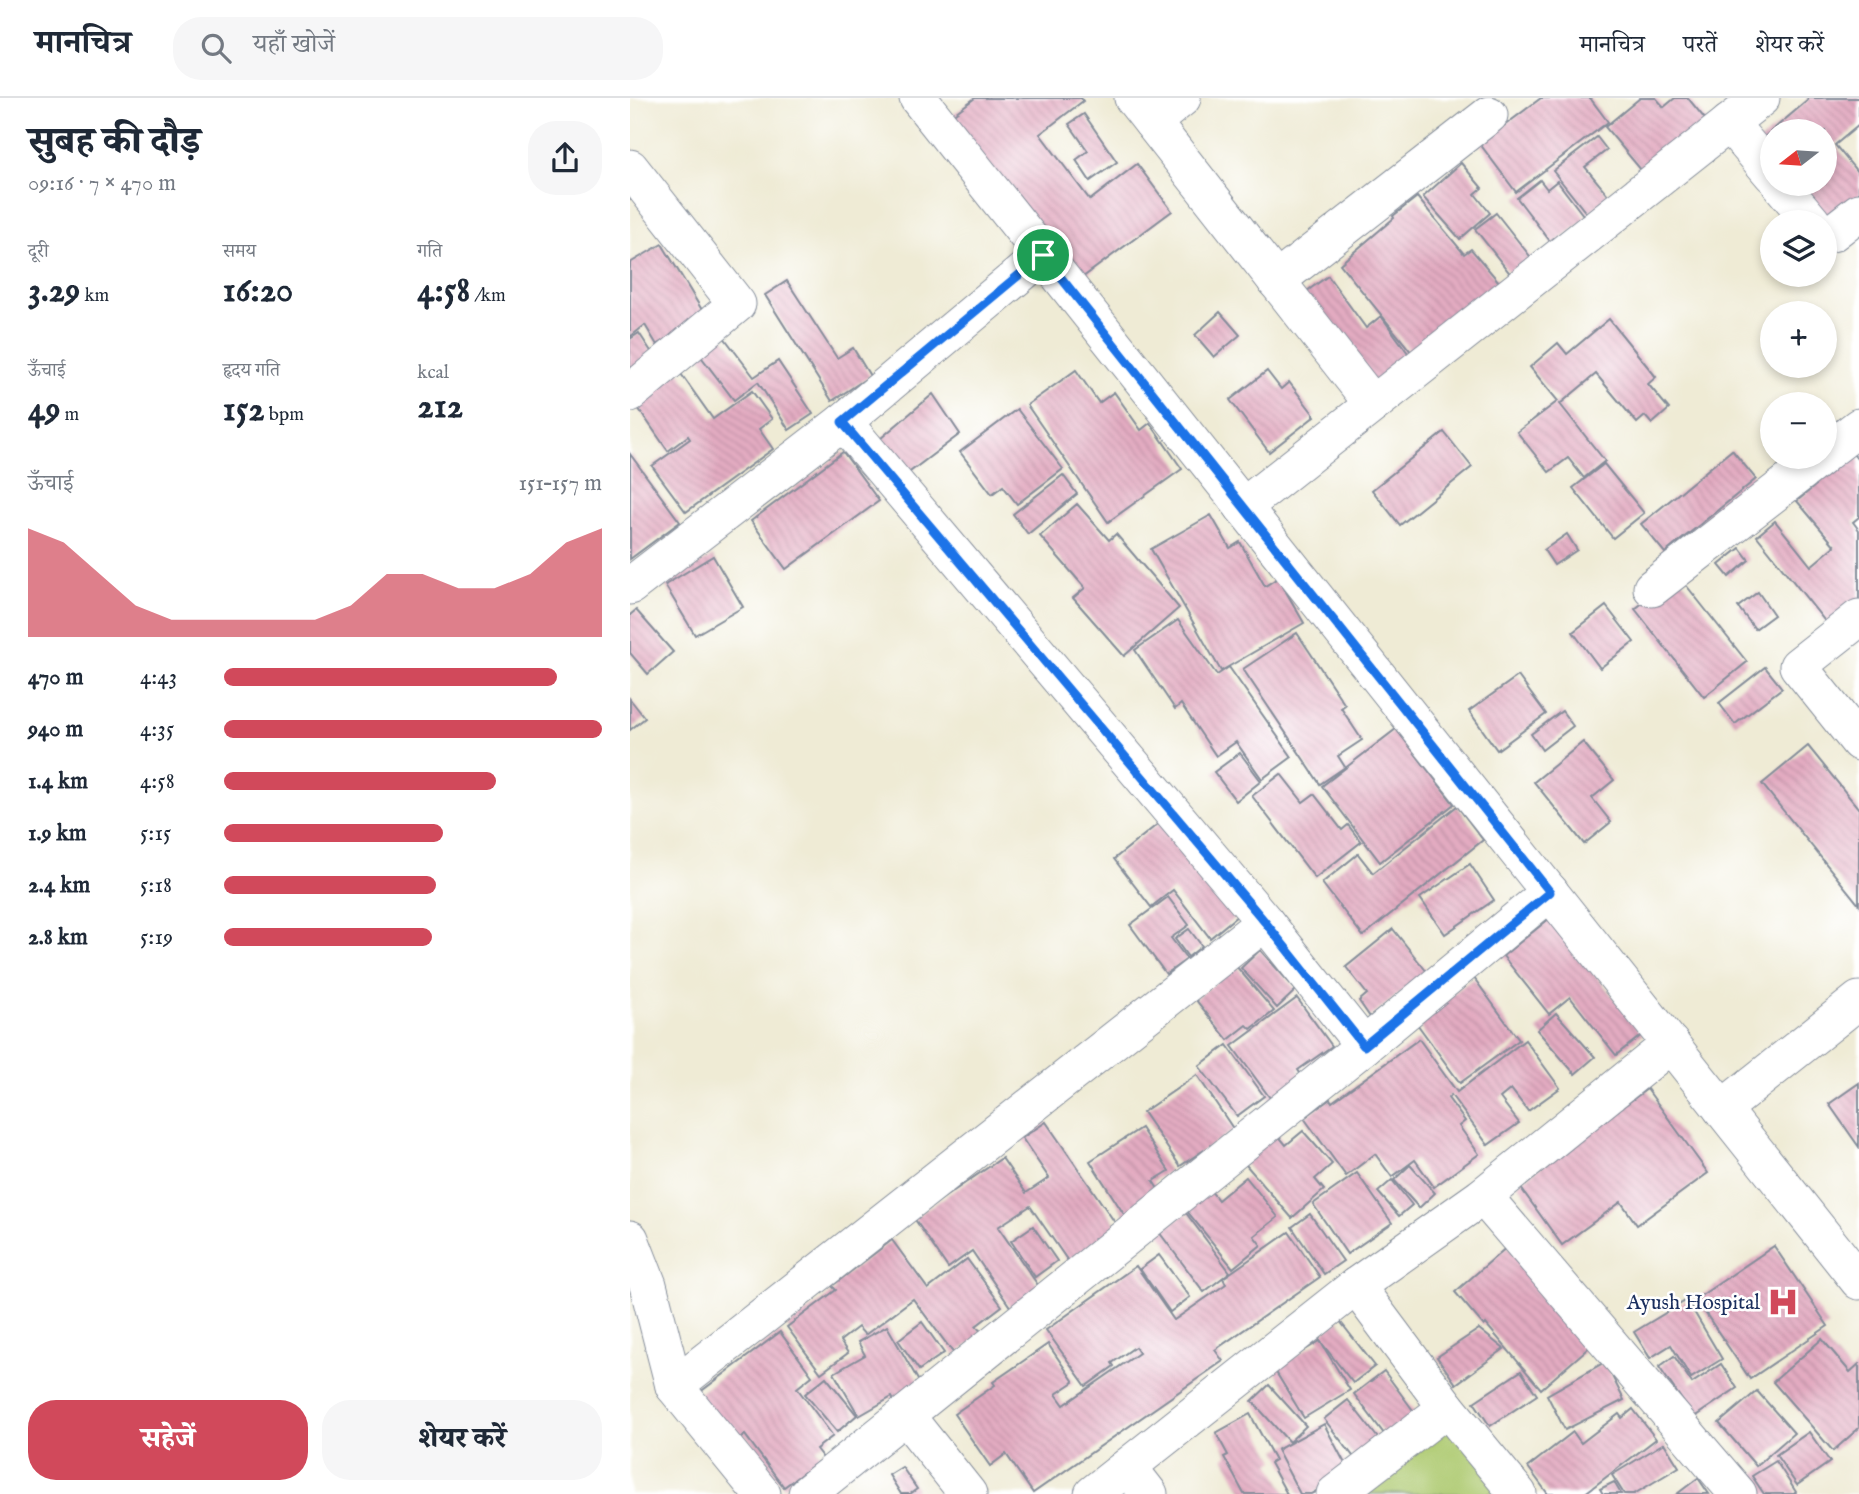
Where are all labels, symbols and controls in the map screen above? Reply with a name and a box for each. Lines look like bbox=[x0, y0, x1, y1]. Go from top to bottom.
search box bbox=[173, 17, 663, 80]
text: मानचित्र bbox=[35, 23, 131, 65]
text: यहाँ खोजें bbox=[253, 28, 335, 61]
icon: search bbox=[197, 29, 235, 67]
text: मानचित्र bbox=[1580, 30, 1645, 61]
text: परतें bbox=[1683, 30, 1717, 61]
text: शेयर करें bbox=[1755, 30, 1824, 61]
text: सुबह की दौड़ bbox=[28, 119, 200, 167]
north arrow bbox=[1760, 119, 1838, 196]
map controls bbox=[1760, 119, 1837, 469]
button: share bbox=[528, 121, 602, 195]
text: 09:16 · 7 × 470 m bbox=[28, 169, 176, 198]
button: layers bbox=[1760, 210, 1837, 287]
pin bbox=[1013, 225, 1073, 285]
icon: arrive bbox=[1024, 236, 1062, 274]
text: दूरी bbox=[28, 240, 49, 264]
text: समय bbox=[223, 240, 256, 264]
text: गति bbox=[417, 240, 442, 264]
text: 3.29 bbox=[28, 269, 80, 314]
text: 16:20 bbox=[223, 269, 293, 314]
text: 4:58 bbox=[417, 269, 470, 314]
text: km bbox=[80, 284, 109, 308]
text: /km bbox=[470, 284, 506, 308]
button: + bbox=[1760, 301, 1837, 378]
text: ऊँचाई bbox=[28, 359, 65, 383]
text: हृदय गति bbox=[223, 359, 280, 383]
text: kcal bbox=[417, 361, 449, 385]
text: 212 bbox=[417, 385, 463, 430]
text: 49 bbox=[28, 388, 60, 433]
text: 152 bbox=[223, 388, 265, 433]
button: − bbox=[1760, 392, 1837, 469]
text: m bbox=[60, 403, 79, 427]
text: bpm bbox=[265, 403, 304, 427]
text: ऊँचाई bbox=[28, 469, 73, 498]
text: 151–157 m bbox=[518, 469, 602, 498]
text: 470 m bbox=[28, 663, 83, 692]
text: 4:43 bbox=[140, 663, 177, 692]
text: 940 m bbox=[28, 715, 83, 744]
text: 4:35 bbox=[140, 715, 174, 744]
text: 1.4 km bbox=[28, 767, 88, 796]
text: 4:58 bbox=[140, 767, 175, 796]
text: 1.9 km bbox=[28, 819, 87, 848]
text: 5:15 bbox=[140, 819, 171, 848]
text: 2.4 km bbox=[28, 871, 90, 900]
text: 5:18 bbox=[140, 871, 172, 900]
text: 2.8 km bbox=[28, 923, 88, 952]
text: 5:19 bbox=[140, 923, 173, 952]
hospital icon: Ayush Hospital bbox=[1766, 1285, 1800, 1319]
place label: Ayush Hospital bbox=[1626, 1290, 1760, 1317]
button: सहेजें bbox=[28, 1400, 308, 1480]
button: शेयर करें bbox=[322, 1400, 602, 1480]

